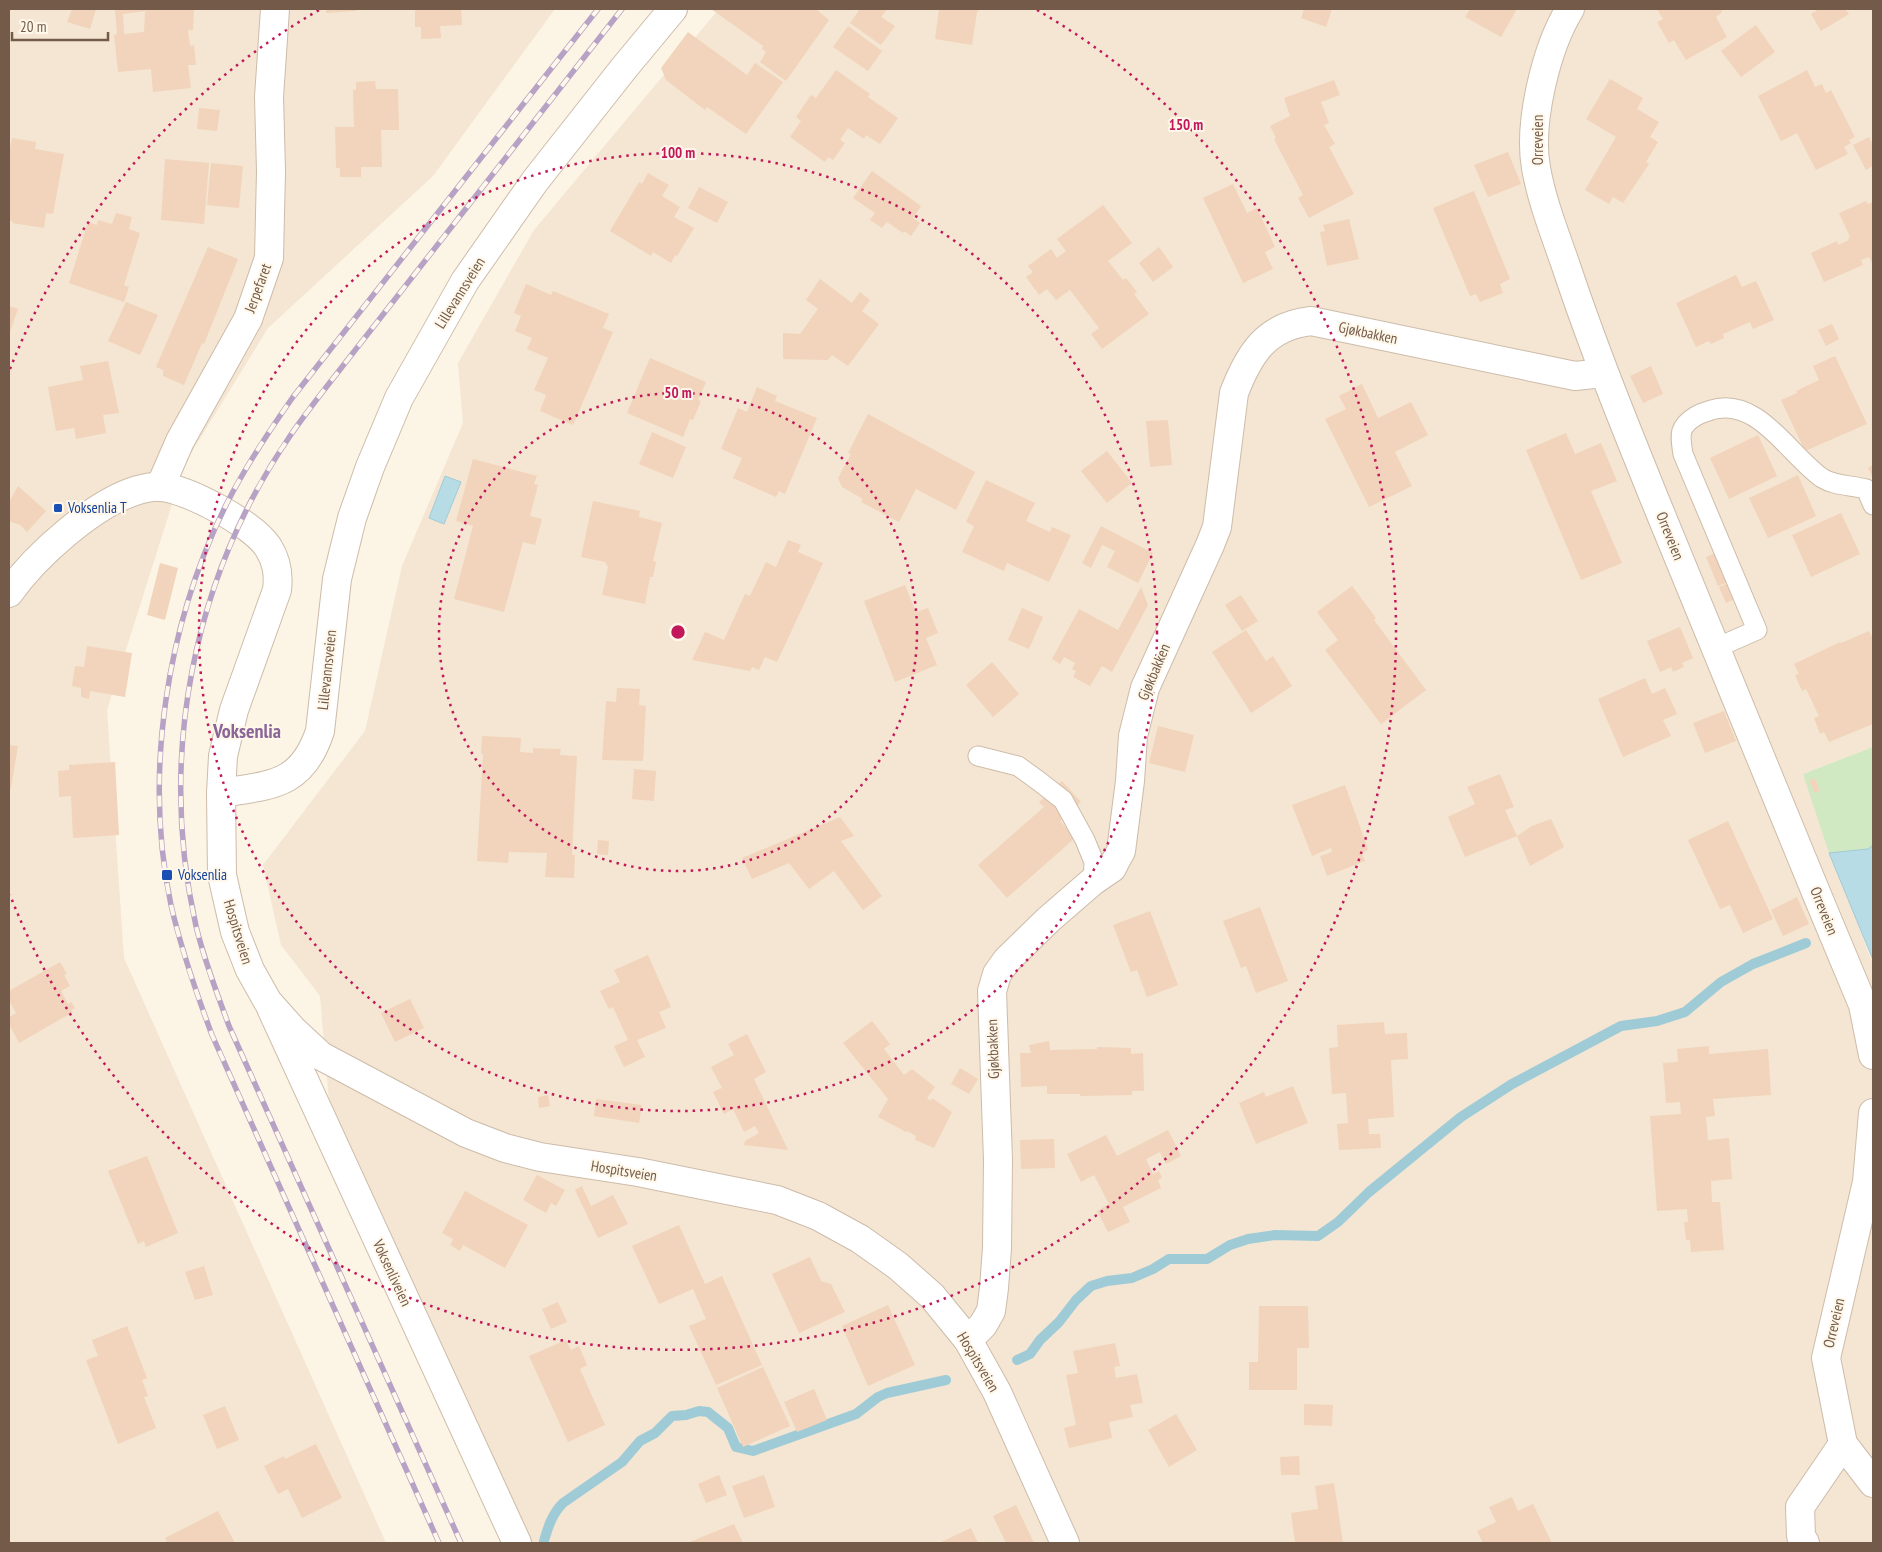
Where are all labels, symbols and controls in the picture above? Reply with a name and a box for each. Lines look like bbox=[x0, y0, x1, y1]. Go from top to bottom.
scale bar bbox=[12, 10, 109, 42]
text: 20 m bbox=[20, 17, 46, 36]
text: 150 m bbox=[1169, 115, 1203, 134]
street label: Orreveien bbox=[1528, 115, 1547, 165]
text: 100 m bbox=[661, 143, 695, 162]
street label: Lillevannsveien bbox=[430, 254, 489, 332]
street label: Jerpefaret bbox=[240, 261, 275, 316]
street label: Gjøkbakken bbox=[1337, 317, 1399, 348]
text: 50 m bbox=[664, 383, 692, 402]
place label: Voksenlia T bbox=[67, 498, 127, 517]
marker: Voksenlia T bbox=[52, 502, 64, 514]
street label: Orreveien bbox=[1652, 509, 1689, 563]
centre of rings bbox=[669, 623, 687, 641]
street label: Lillevannsveien bbox=[313, 629, 340, 711]
street label: Gjøkbakken bbox=[1133, 641, 1174, 703]
district label: Voksenlia bbox=[212, 718, 281, 744]
place label: Voksenlia bbox=[177, 865, 227, 884]
marker: Voksenlia bbox=[160, 868, 174, 882]
street label: Orreveien bbox=[1806, 884, 1843, 938]
street label: Hospitsveien bbox=[220, 897, 257, 966]
street label: Gjøkbakken bbox=[982, 1019, 1003, 1079]
street label: Hospitsveien bbox=[590, 1156, 658, 1185]
street label: Voksenliveien bbox=[368, 1236, 416, 1309]
street label: Orreveien bbox=[1819, 1296, 1848, 1350]
street label: Hospitsveien bbox=[953, 1328, 1004, 1395]

